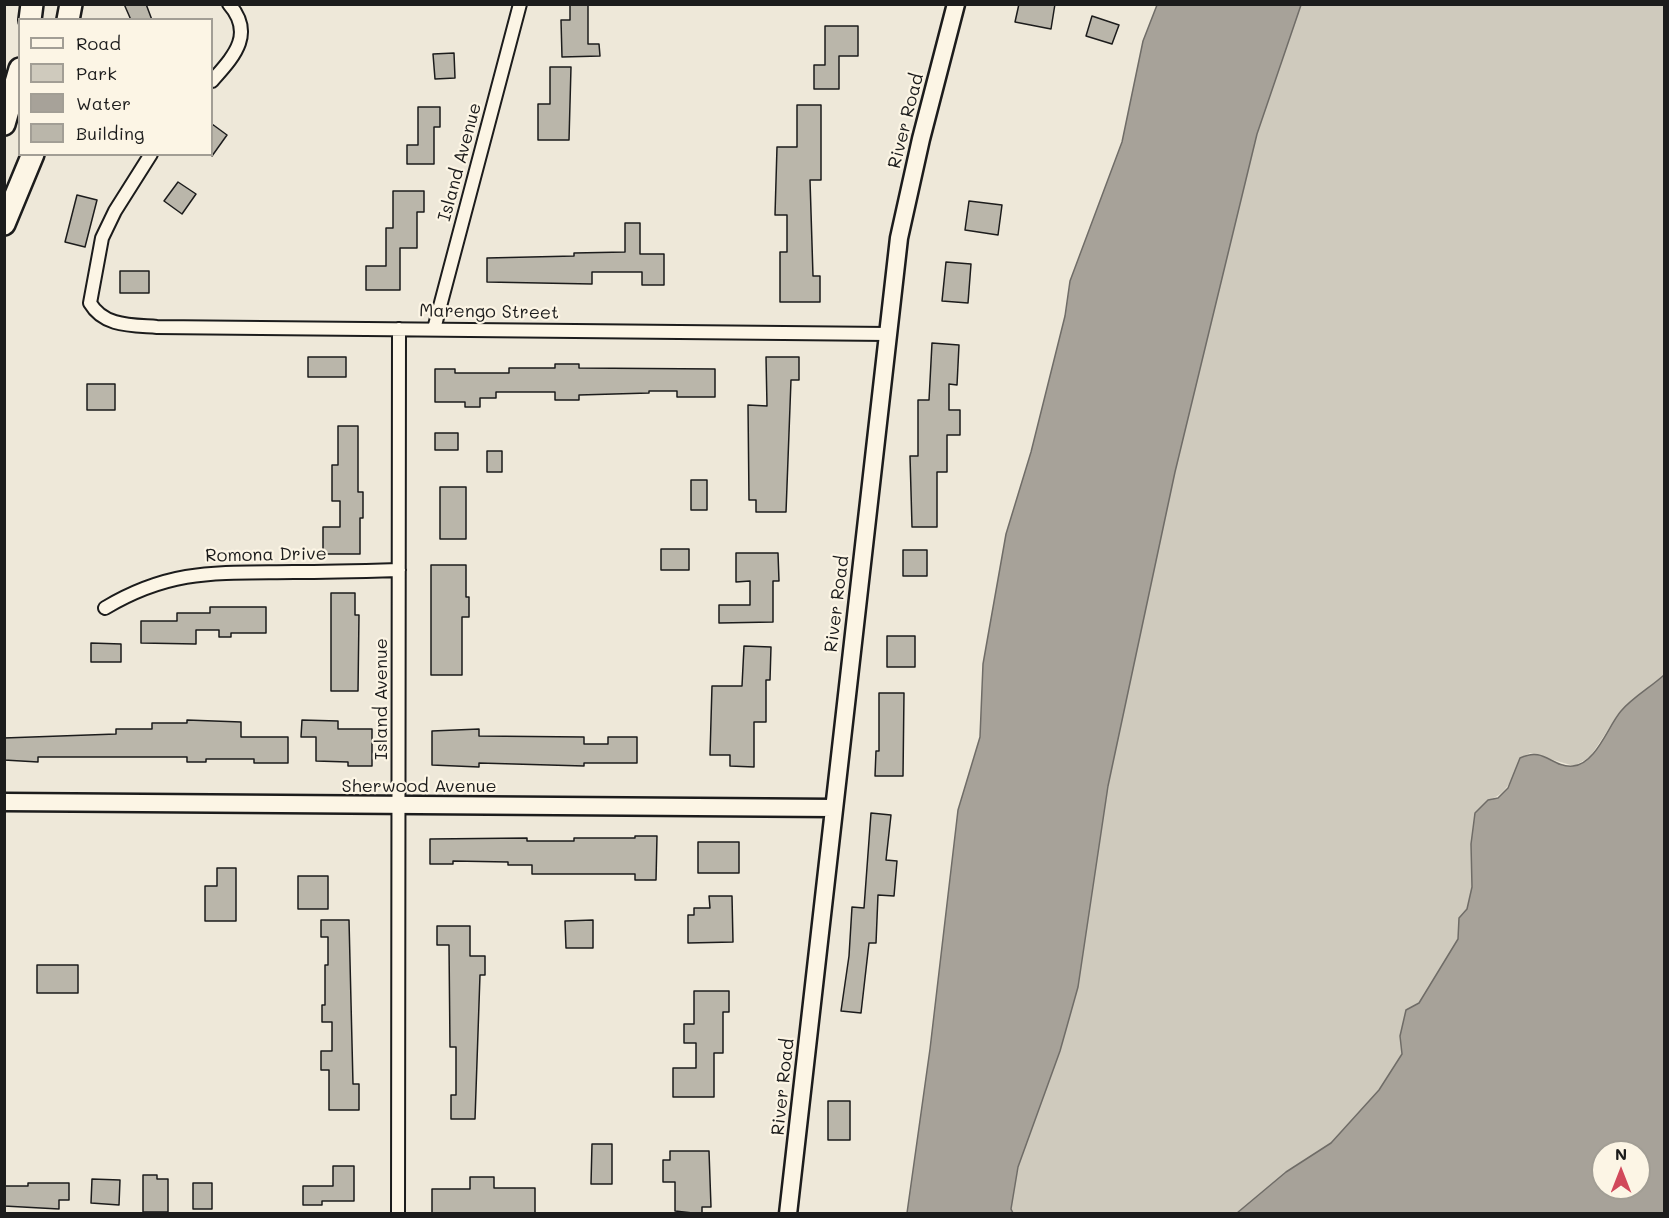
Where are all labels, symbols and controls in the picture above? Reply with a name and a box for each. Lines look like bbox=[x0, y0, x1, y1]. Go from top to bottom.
legend bbox=[18, 18, 213, 156]
text: Road bbox=[76, 31, 121, 55]
text: Park bbox=[76, 61, 117, 85]
street label: River Road bbox=[884, 71, 928, 171]
text: Water bbox=[76, 91, 131, 115]
street label: Island Avenue bbox=[434, 100, 486, 224]
text: Building bbox=[76, 121, 144, 145]
street label: Marengo Street bbox=[419, 300, 559, 324]
street label: Romona Drive bbox=[205, 543, 327, 567]
street label: River Road bbox=[820, 554, 854, 654]
street label: Island Avenue bbox=[370, 638, 392, 760]
street label: Sherwood Avenue bbox=[341, 775, 497, 797]
street label: River Road bbox=[767, 1037, 799, 1137]
north arrow bbox=[1591, 1140, 1651, 1200]
text: N bbox=[1615, 1143, 1627, 1164]

